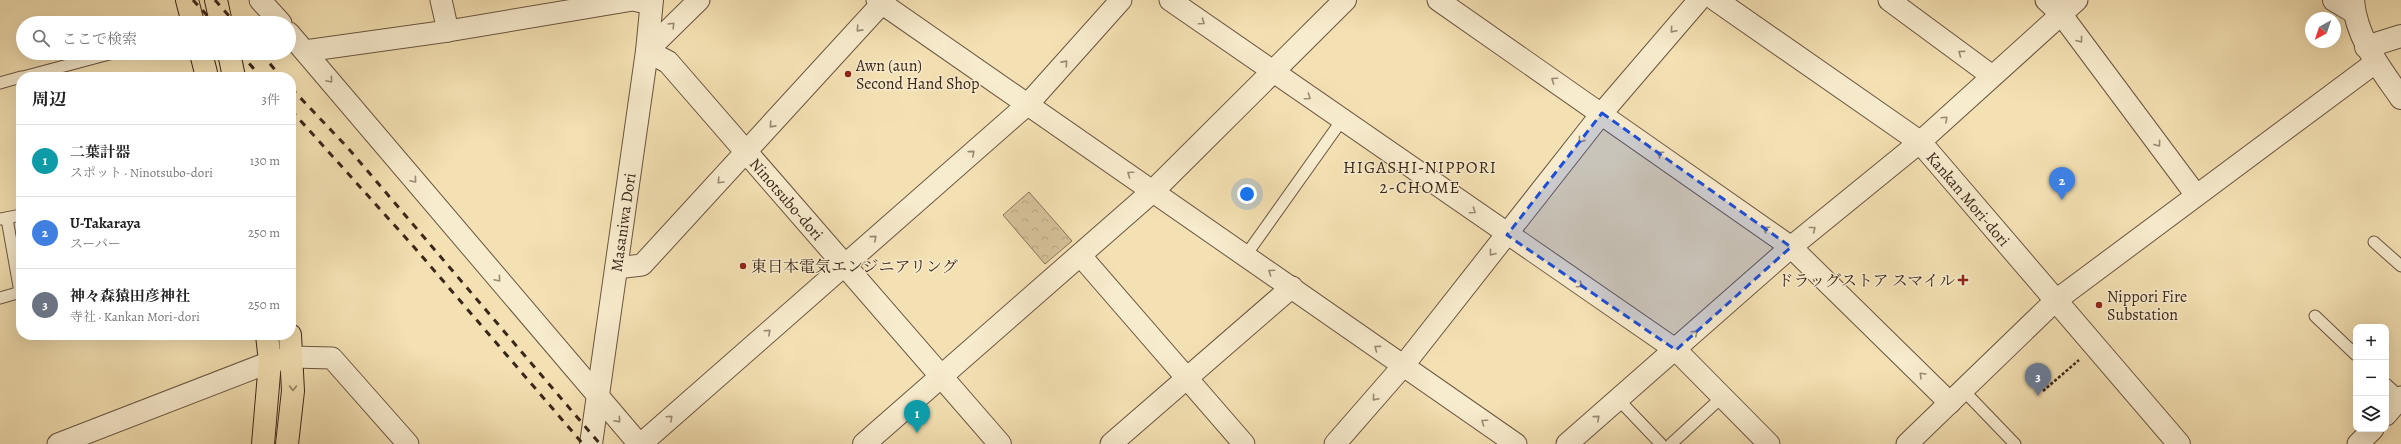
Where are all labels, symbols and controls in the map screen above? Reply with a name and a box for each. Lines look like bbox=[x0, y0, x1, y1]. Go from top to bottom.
north arrow bbox=[2305, 12, 2341, 48]
search box bbox=[16, 16, 296, 60]
one-way arrow bbox=[1198, 17, 1205, 25]
one-way arrow bbox=[668, 22, 675, 30]
one-way arrow bbox=[856, 24, 864, 32]
one-way arrow bbox=[1671, 25, 1678, 32]
icon: search bbox=[30, 27, 52, 49]
text: ここで検索 bbox=[62, 29, 137, 49]
one-way arrow bbox=[2076, 36, 2083, 43]
one-way arrow bbox=[1958, 51, 1965, 58]
place label: Awn (aun) Second Hand Shop bbox=[855, 55, 979, 95]
one-way arrow bbox=[1060, 60, 1068, 68]
marker: Awn (aun) Second Hand Shop bbox=[843, 69, 853, 79]
one-way arrow bbox=[326, 76, 333, 83]
one-way arrow bbox=[1551, 78, 1558, 85]
text: 周辺 bbox=[32, 88, 66, 111]
text: 3件 bbox=[262, 91, 280, 108]
one-way arrow bbox=[1304, 92, 1311, 99]
one-way arrow bbox=[1941, 116, 1948, 123]
one-way arrow bbox=[769, 120, 776, 128]
one-way arrow bbox=[1579, 135, 1586, 142]
one-way arrow bbox=[2154, 140, 2161, 147]
text: 二葉計器 bbox=[70, 142, 130, 162]
street label: Kankan Mori-dori bbox=[1921, 147, 2015, 251]
one-way arrow bbox=[967, 150, 975, 158]
one-way arrow bbox=[1657, 151, 1664, 159]
text: 1 bbox=[43, 152, 47, 169]
text: 130 m bbox=[250, 152, 280, 169]
street label: Ninotsubo-dori bbox=[744, 154, 828, 245]
district label: HIGASHI-NIPPORI 2-CHOME bbox=[1343, 156, 1497, 199]
text: スポット · Ninotsubo-dori bbox=[70, 164, 213, 181]
pin: 2 bbox=[2049, 167, 2075, 200]
street label: Masaniwa Dori bbox=[606, 172, 642, 273]
one-way arrow bbox=[1128, 172, 1135, 179]
one-way arrow bbox=[410, 175, 417, 182]
one-way arrow bbox=[718, 176, 725, 184]
your location bbox=[1237, 184, 1257, 204]
one-way arrow bbox=[1468, 206, 1475, 213]
text: U-Takaraya bbox=[70, 213, 141, 233]
text: 2 bbox=[42, 224, 48, 241]
text: 250 m bbox=[248, 224, 280, 241]
one-way arrow bbox=[1809, 226, 1816, 233]
one-way arrow bbox=[1764, 227, 1771, 234]
text: スーパー bbox=[70, 235, 121, 252]
one-way arrow bbox=[869, 236, 877, 243]
one-way arrow bbox=[1490, 249, 1497, 256]
place label: 東日本電気エンジニアリング bbox=[751, 256, 958, 278]
marker: 東日本電気エンジニアリング bbox=[738, 261, 748, 271]
one-way arrow bbox=[1269, 270, 1276, 277]
place label: ドラッグストア スマイル bbox=[1777, 270, 1955, 292]
one-way arrow bbox=[494, 274, 501, 282]
marker: ドラッグストア スマイル bbox=[1958, 275, 1968, 285]
one-way arrow bbox=[1576, 280, 1583, 287]
text: 神々森猿田彦神社 bbox=[70, 286, 190, 306]
place label: Nippori Fire Substation bbox=[2107, 286, 2187, 326]
text: 3 bbox=[42, 296, 48, 313]
text: 250 m bbox=[248, 296, 280, 313]
marker: Nippori Fire Substation bbox=[2094, 300, 2104, 310]
text: 寺社 · Kankan Mori-dori bbox=[70, 308, 200, 325]
map controls bbox=[2353, 324, 2389, 432]
button: + bbox=[2353, 324, 2389, 360]
one-way arrow bbox=[763, 330, 770, 337]
one-way arrow bbox=[1690, 330, 1697, 337]
one-way arrow bbox=[1375, 346, 1382, 353]
button: − bbox=[2353, 360, 2389, 396]
pin: 3 bbox=[2025, 363, 2051, 396]
one-way arrow bbox=[1919, 372, 1927, 380]
one-way arrow bbox=[289, 385, 297, 391]
one-way arrow bbox=[1373, 393, 1380, 401]
button: layers bbox=[2353, 396, 2389, 432]
pin: 1 bbox=[904, 400, 930, 433]
one-way arrow bbox=[614, 416, 621, 423]
one-way arrow bbox=[665, 416, 673, 423]
one-way arrow bbox=[1592, 416, 1599, 423]
one-way arrow bbox=[1481, 419, 1488, 427]

